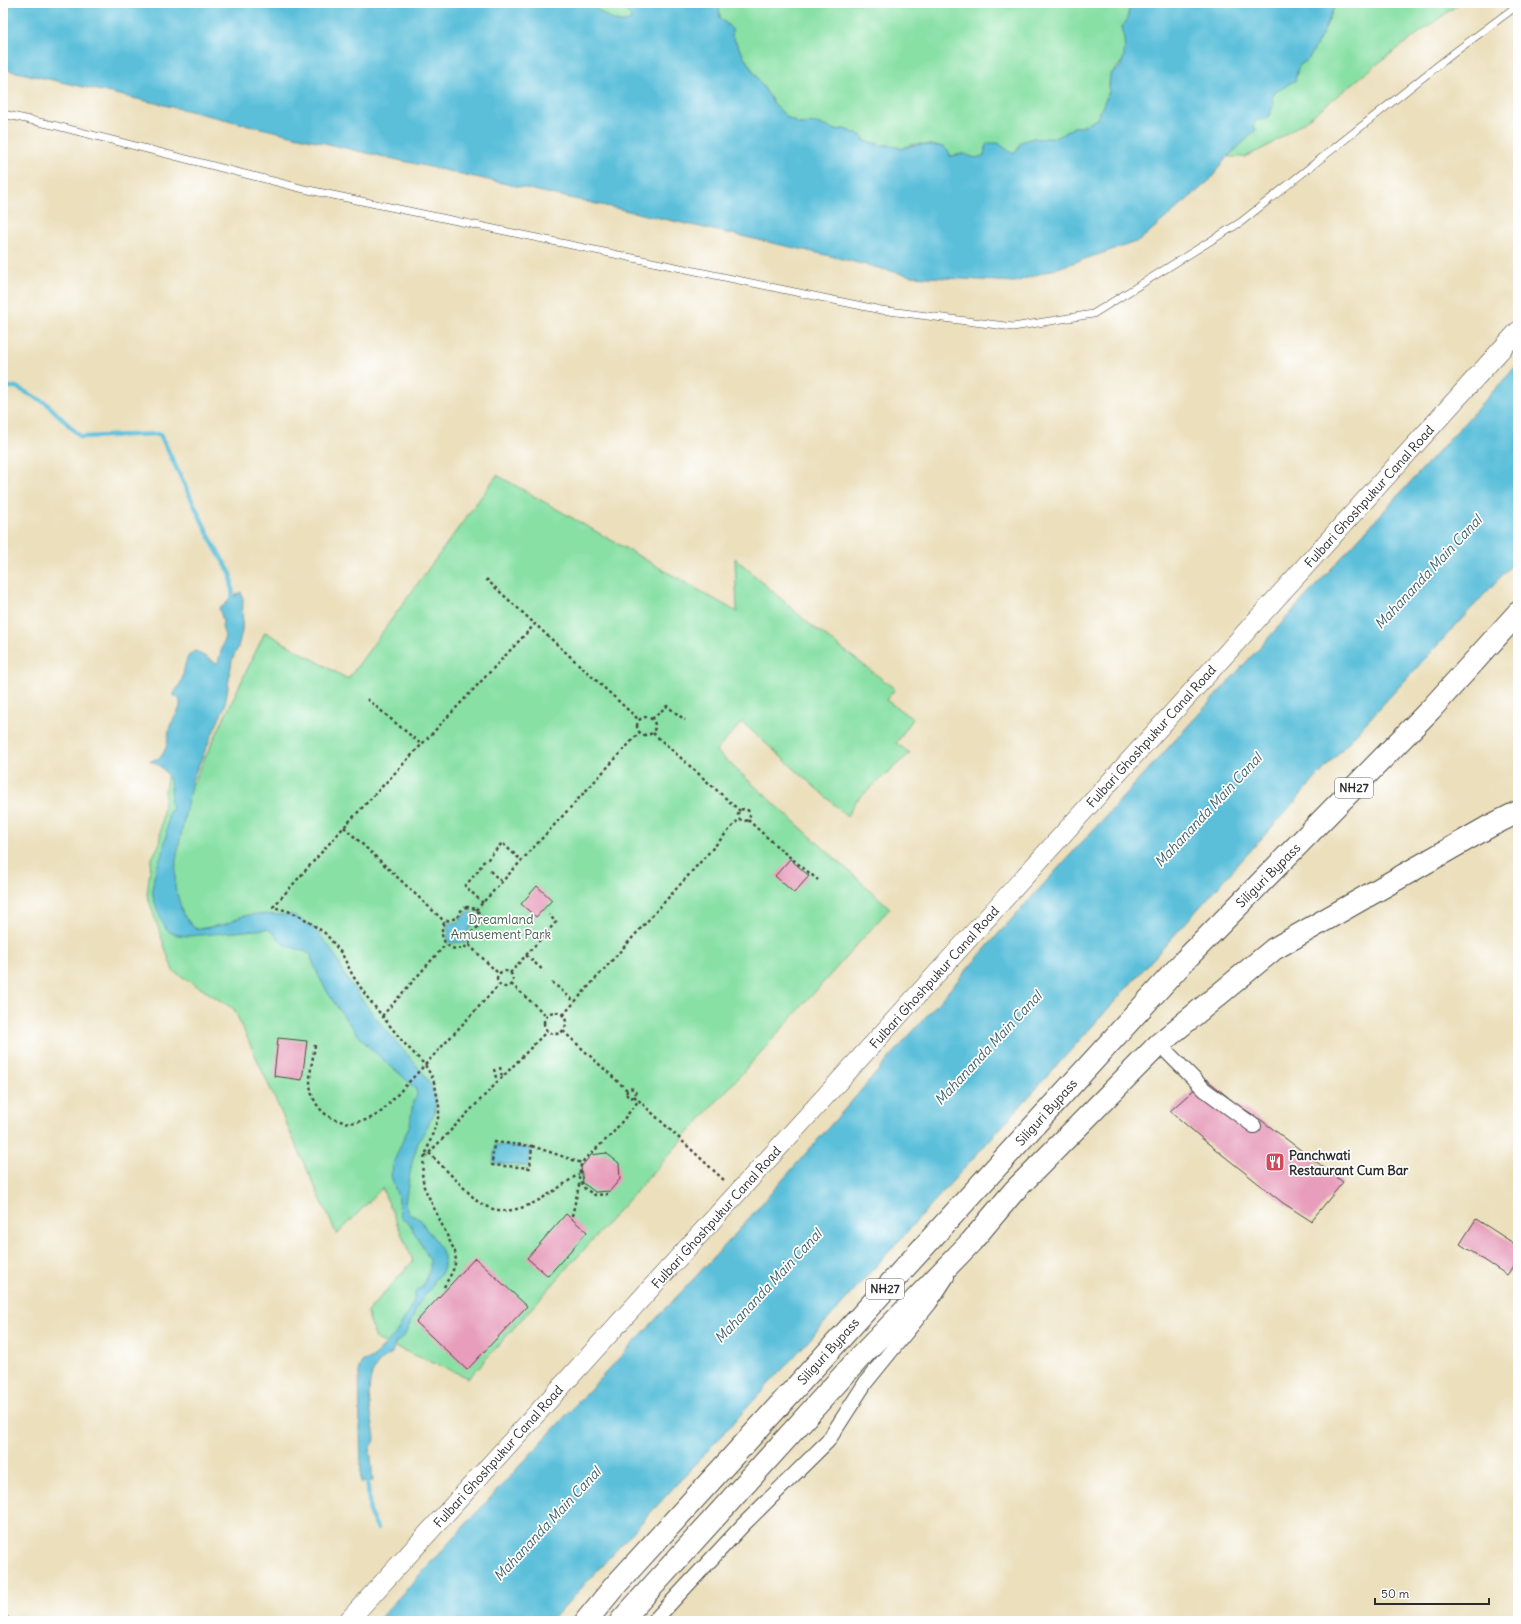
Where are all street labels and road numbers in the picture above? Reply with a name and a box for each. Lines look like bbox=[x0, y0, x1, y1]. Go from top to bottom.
street label: Fulbari Ghoshpukur Canal Road bbox=[1301, 421, 1438, 571]
street label: Fulbari Ghoshpukur Canal Road bbox=[1083, 661, 1220, 811]
road number: NH27 bbox=[1335, 778, 1373, 798]
street label: Siliguri Bypass bbox=[1232, 839, 1304, 911]
street label: Fulbari Ghoshpukur Canal Road bbox=[866, 902, 1003, 1052]
street label: Siliguri Bypass bbox=[1012, 1075, 1081, 1149]
street label: Fulbari Ghoshpukur Canal Road bbox=[648, 1142, 785, 1292]
road number: NH27 bbox=[866, 1279, 904, 1299]
street label: Siliguri Bypass bbox=[794, 1314, 863, 1388]
street label: Fulbari Ghoshpukur Canal Road bbox=[430, 1381, 567, 1531]

